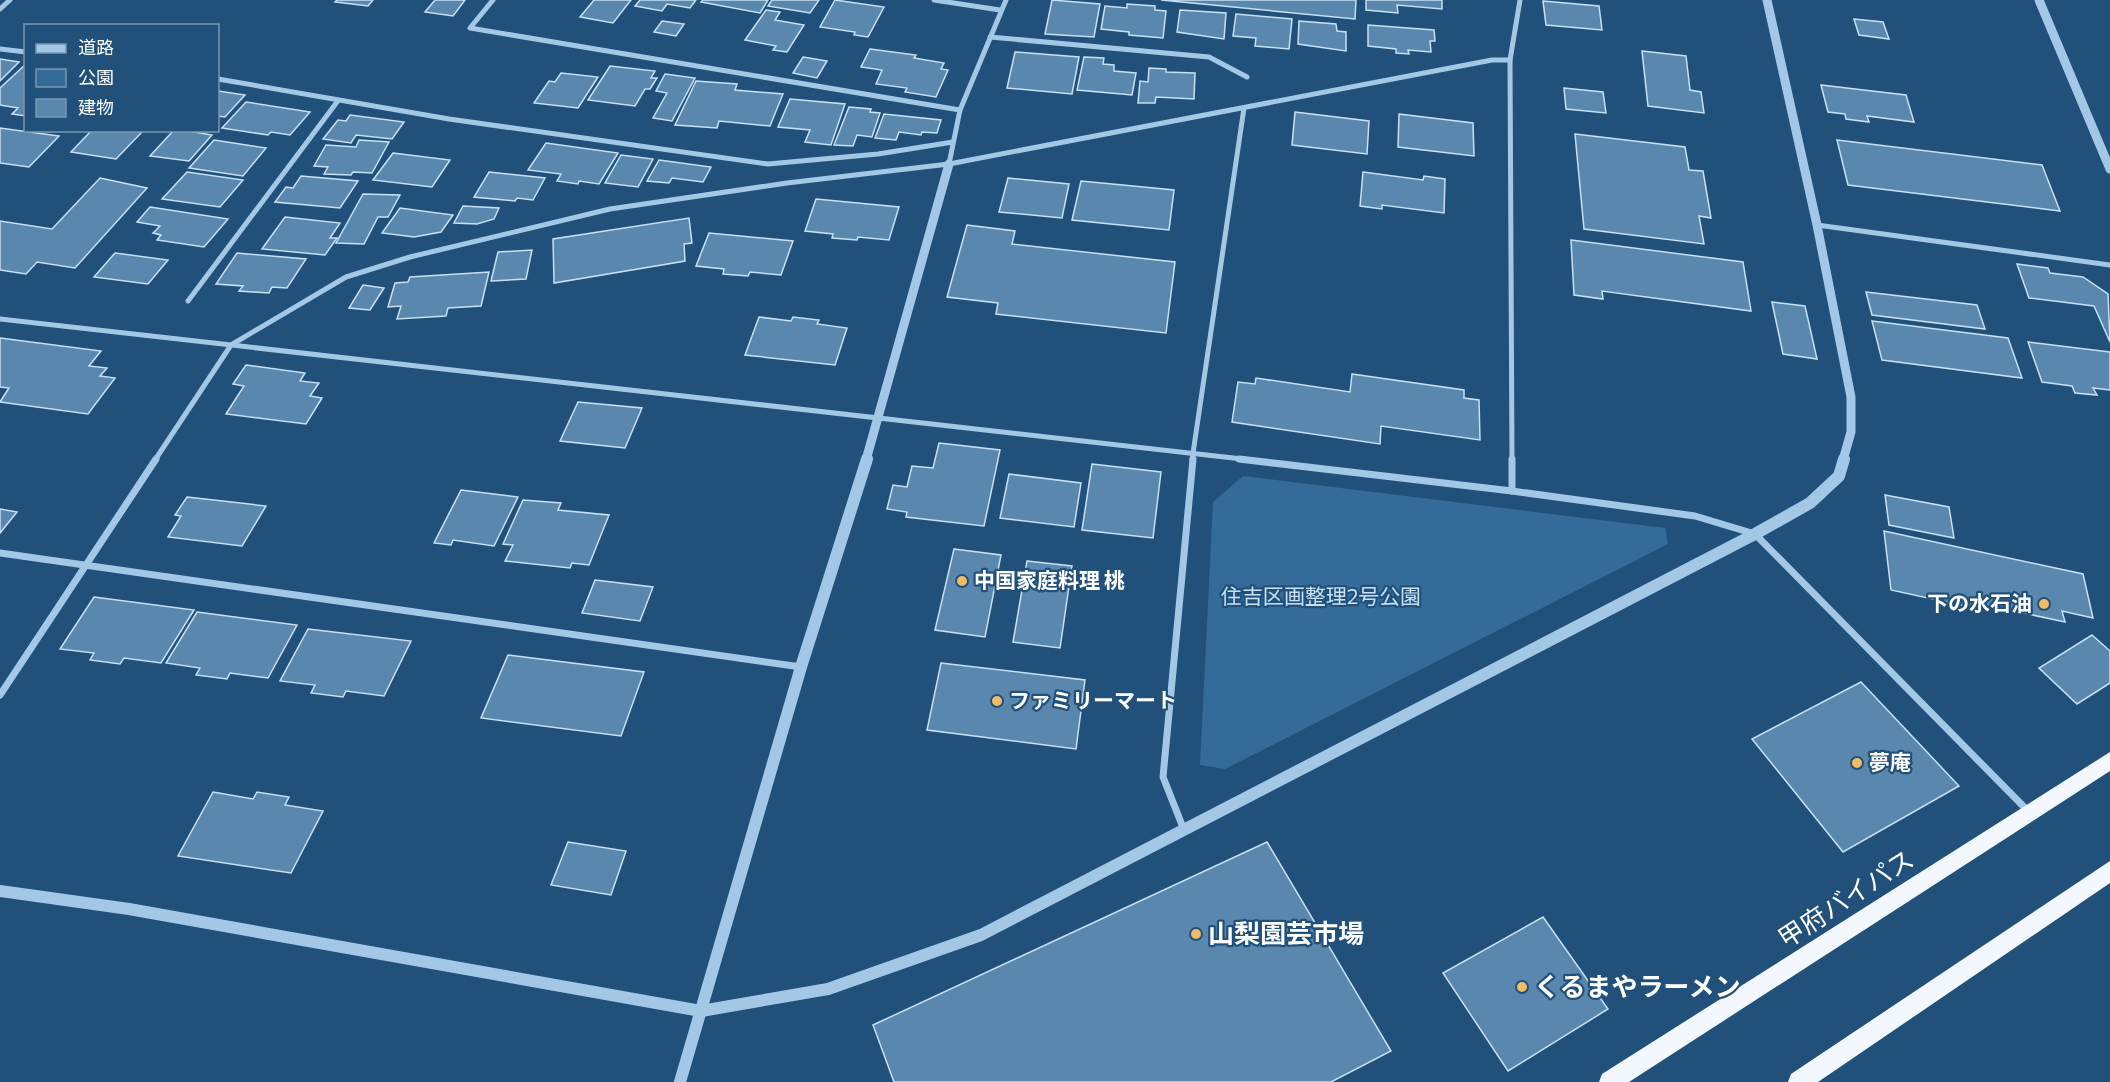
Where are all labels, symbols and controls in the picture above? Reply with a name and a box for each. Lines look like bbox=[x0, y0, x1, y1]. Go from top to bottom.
legend bbox=[24, 24, 219, 132]
text: 道路 bbox=[78, 36, 114, 58]
text: 公園 bbox=[78, 66, 114, 88]
text: 建物 bbox=[78, 96, 114, 118]
place label: 中国家庭料理 桃 bbox=[974, 567, 1125, 592]
marker: 中国家庭料理 桃 bbox=[955, 574, 969, 588]
park label: 住吉区画整理2号公園 bbox=[1221, 583, 1421, 608]
place label: 下の水石油 bbox=[1927, 590, 2032, 615]
marker: 下の水石油 bbox=[2037, 597, 2051, 611]
place label: ファミリーマート bbox=[1009, 687, 1177, 712]
marker: ファミリーマート bbox=[990, 694, 1004, 708]
place label: 夢庵 bbox=[1869, 749, 1911, 774]
marker: 夢庵 bbox=[1850, 756, 1864, 770]
street label: 甲府バイパス bbox=[1772, 842, 1919, 953]
place label: 山梨園芸市場 bbox=[1208, 917, 1364, 948]
marker: 山梨園芸市場 bbox=[1189, 927, 1203, 941]
place label: くるまやラーメン bbox=[1534, 970, 1740, 1001]
marker: くるまやラーメン bbox=[1515, 980, 1529, 994]

